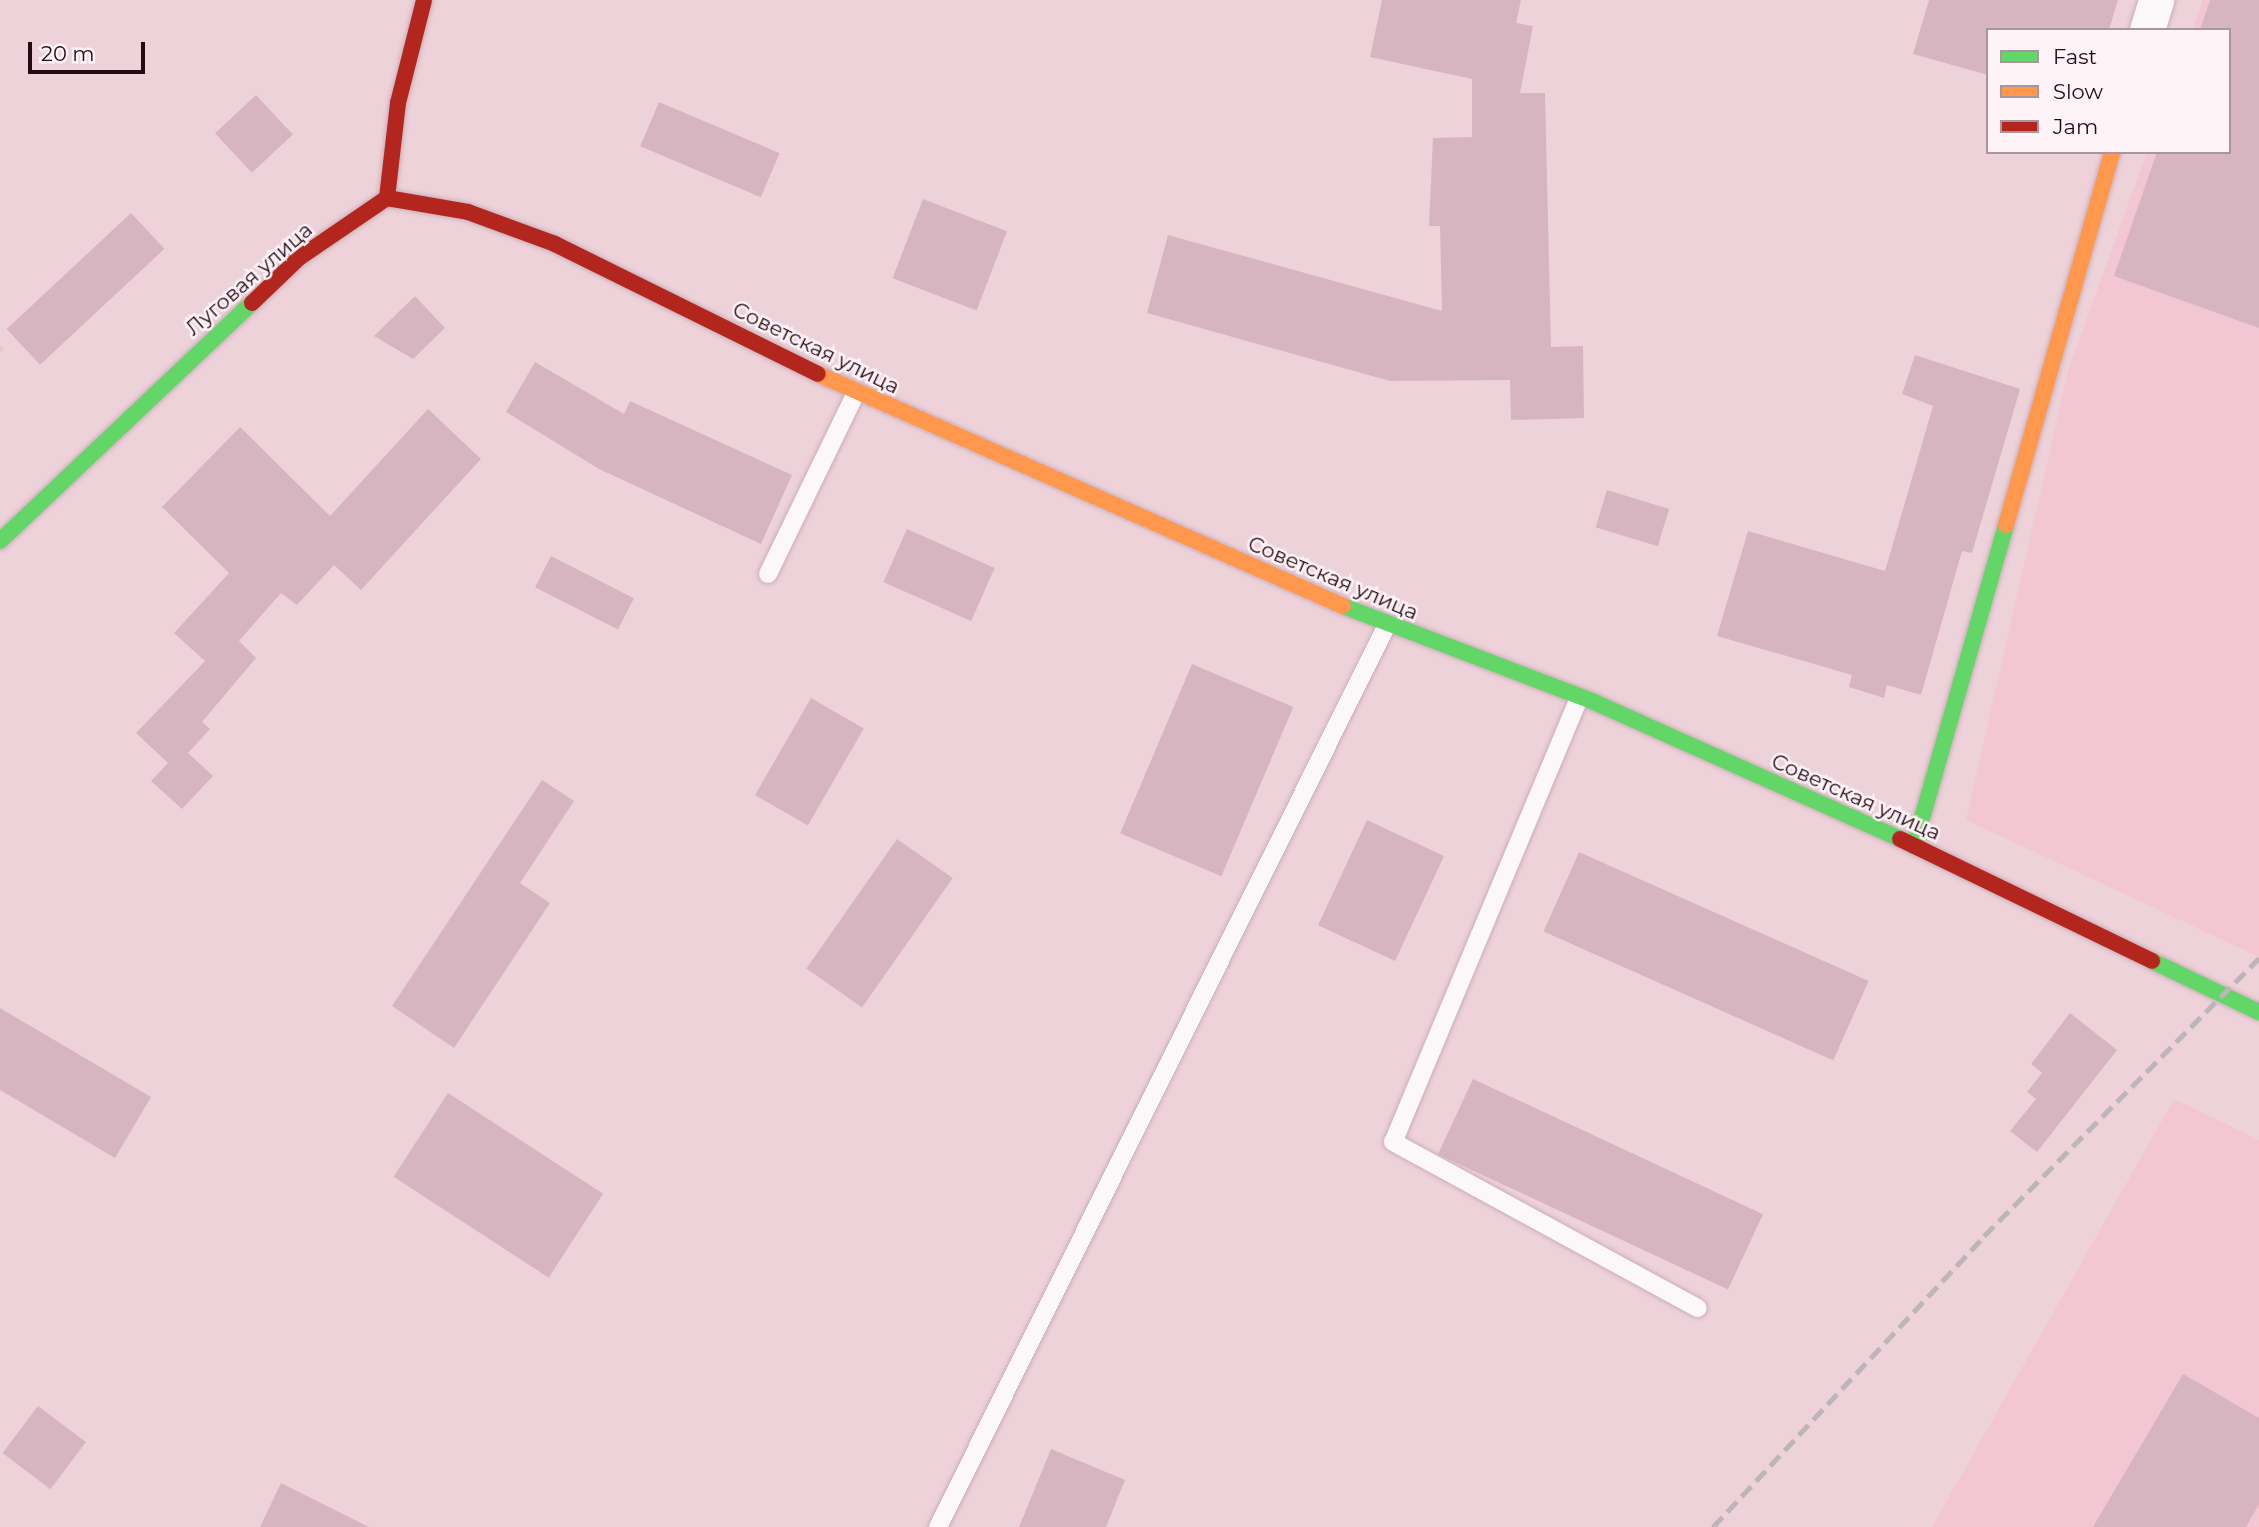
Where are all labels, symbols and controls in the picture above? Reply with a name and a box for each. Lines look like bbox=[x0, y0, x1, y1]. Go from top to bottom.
scale bar bbox=[32, 28, 149, 72]
legend bbox=[1986, 28, 2231, 154]
text: 20 m bbox=[41, 41, 95, 66]
text: Fast bbox=[2053, 44, 2097, 69]
text: Slow bbox=[2053, 79, 2103, 104]
text: Jam bbox=[2053, 114, 2098, 139]
street label: Луговая улица bbox=[180, 217, 318, 341]
street label: Советская улица bbox=[728, 297, 904, 399]
street label: Советская улица bbox=[1244, 531, 1422, 625]
street label: Советская улица bbox=[1768, 748, 1944, 846]

